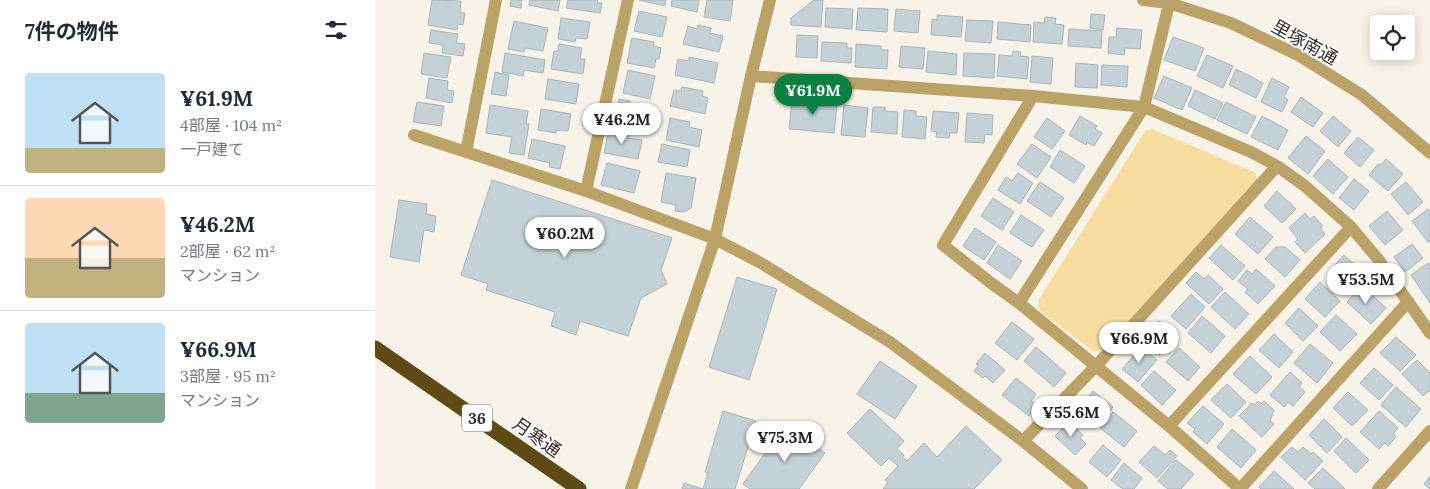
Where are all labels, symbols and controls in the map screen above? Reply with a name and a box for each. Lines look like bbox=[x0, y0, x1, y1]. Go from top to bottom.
street label: 里塚南通 bbox=[1268, 14, 1342, 70]
map controls bbox=[1370, 15, 1415, 60]
button: locate bbox=[1370, 15, 1415, 60]
icon: filters bbox=[322, 16, 350, 44]
text: 7件の物件 bbox=[25, 18, 119, 45]
pin: ¥61.9M bbox=[772, 74, 854, 116]
text: ¥61.9M bbox=[785, 80, 841, 100]
text: ¥61.9M bbox=[180, 85, 253, 112]
icon: home bbox=[65, 93, 125, 153]
pin: ¥46.2M bbox=[581, 102, 663, 145]
text: ¥46.2M bbox=[593, 109, 651, 129]
text: 4部屋 · 104 m² bbox=[180, 115, 282, 135]
text: 一戸建て bbox=[180, 139, 244, 159]
text: ¥46.2M bbox=[180, 211, 255, 238]
pin: ¥60.2M bbox=[524, 216, 606, 259]
icon: home bbox=[65, 218, 125, 278]
text: ¥60.2M bbox=[536, 223, 594, 243]
text: 2部屋 · 62 m² bbox=[180, 241, 276, 261]
pin: ¥53.5M bbox=[1325, 262, 1407, 305]
text: マンション bbox=[180, 265, 260, 285]
text: ¥53.5M bbox=[1337, 269, 1395, 289]
pin: ¥66.9M bbox=[1098, 322, 1180, 364]
text: ¥66.9M bbox=[1110, 328, 1168, 348]
text: ¥66.9M bbox=[180, 336, 257, 363]
icon: home bbox=[65, 343, 125, 403]
text: 3部屋 · 95 m² bbox=[180, 366, 276, 386]
text: マンション bbox=[180, 390, 260, 410]
pin: ¥55.6M bbox=[1030, 396, 1112, 438]
text: ¥55.6M bbox=[1042, 402, 1100, 422]
road number: 36 bbox=[462, 404, 492, 432]
street label: 月寒通 bbox=[508, 412, 566, 462]
pin: ¥75.3M bbox=[744, 420, 826, 463]
text: ¥75.3M bbox=[757, 427, 813, 447]

